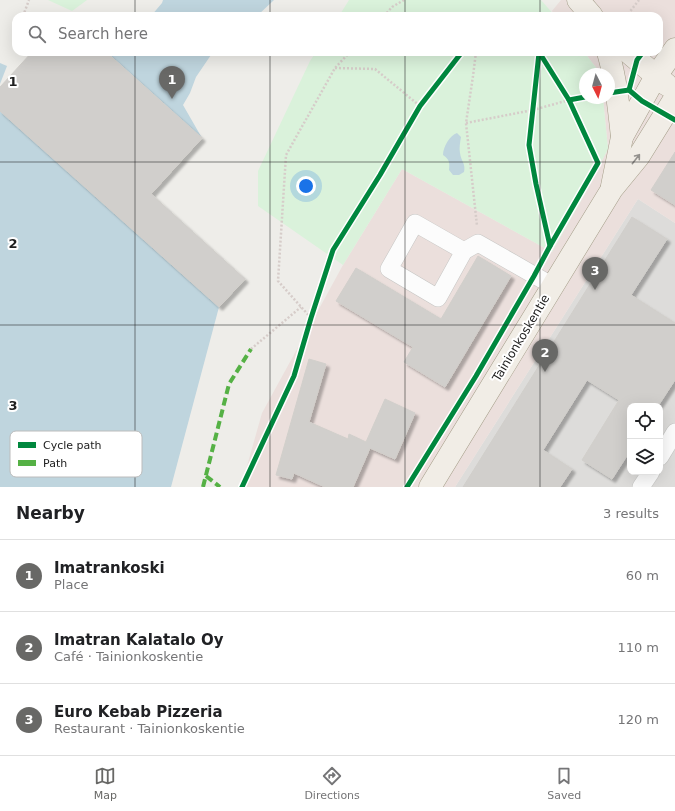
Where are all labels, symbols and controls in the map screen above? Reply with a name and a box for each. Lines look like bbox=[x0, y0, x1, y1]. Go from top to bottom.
search box bbox=[12, 12, 663, 56]
icon: search bbox=[26, 23, 48, 45]
text: Search here bbox=[58, 25, 148, 43]
pin: 1 bbox=[159, 66, 185, 99]
north arrow bbox=[579, 68, 615, 104]
text: 1 bbox=[8, 74, 18, 89]
one-way arrow bbox=[632, 154, 641, 165]
your location bbox=[296, 176, 316, 196]
text: 2 bbox=[8, 236, 18, 251]
pin: 3 bbox=[582, 257, 608, 290]
street label: Tainionkoskentie bbox=[489, 292, 552, 385]
pin: 2 bbox=[532, 339, 558, 372]
text: 3 bbox=[8, 398, 18, 413]
map controls bbox=[627, 403, 663, 475]
button: locate bbox=[627, 403, 663, 439]
legend bbox=[10, 431, 142, 477]
text: Cycle path bbox=[43, 439, 102, 452]
button: layers bbox=[627, 439, 663, 475]
text: Path bbox=[43, 457, 67, 470]
text: Nearby bbox=[16, 503, 85, 523]
text: 3 results bbox=[603, 506, 659, 521]
text: Imatrankoski bbox=[54, 559, 165, 577]
text: 1 bbox=[24, 568, 34, 583]
text: 60 m bbox=[626, 568, 659, 583]
text: Place bbox=[54, 577, 89, 592]
text: Imatran Kalatalo Oy bbox=[54, 631, 223, 649]
text: 2 bbox=[24, 640, 34, 655]
text: 110 m bbox=[617, 640, 659, 655]
text: Café · Tainionkoskentie bbox=[54, 649, 203, 664]
text: Euro Kebab Pizzeria bbox=[54, 703, 223, 721]
text: 3 bbox=[24, 712, 34, 727]
text: 120 m bbox=[617, 712, 659, 727]
text: Restaurant · Tainionkoskentie bbox=[54, 721, 245, 736]
tab: Map bbox=[94, 765, 117, 802]
tab: Directions bbox=[304, 765, 360, 802]
tab: Saved bbox=[547, 765, 581, 802]

